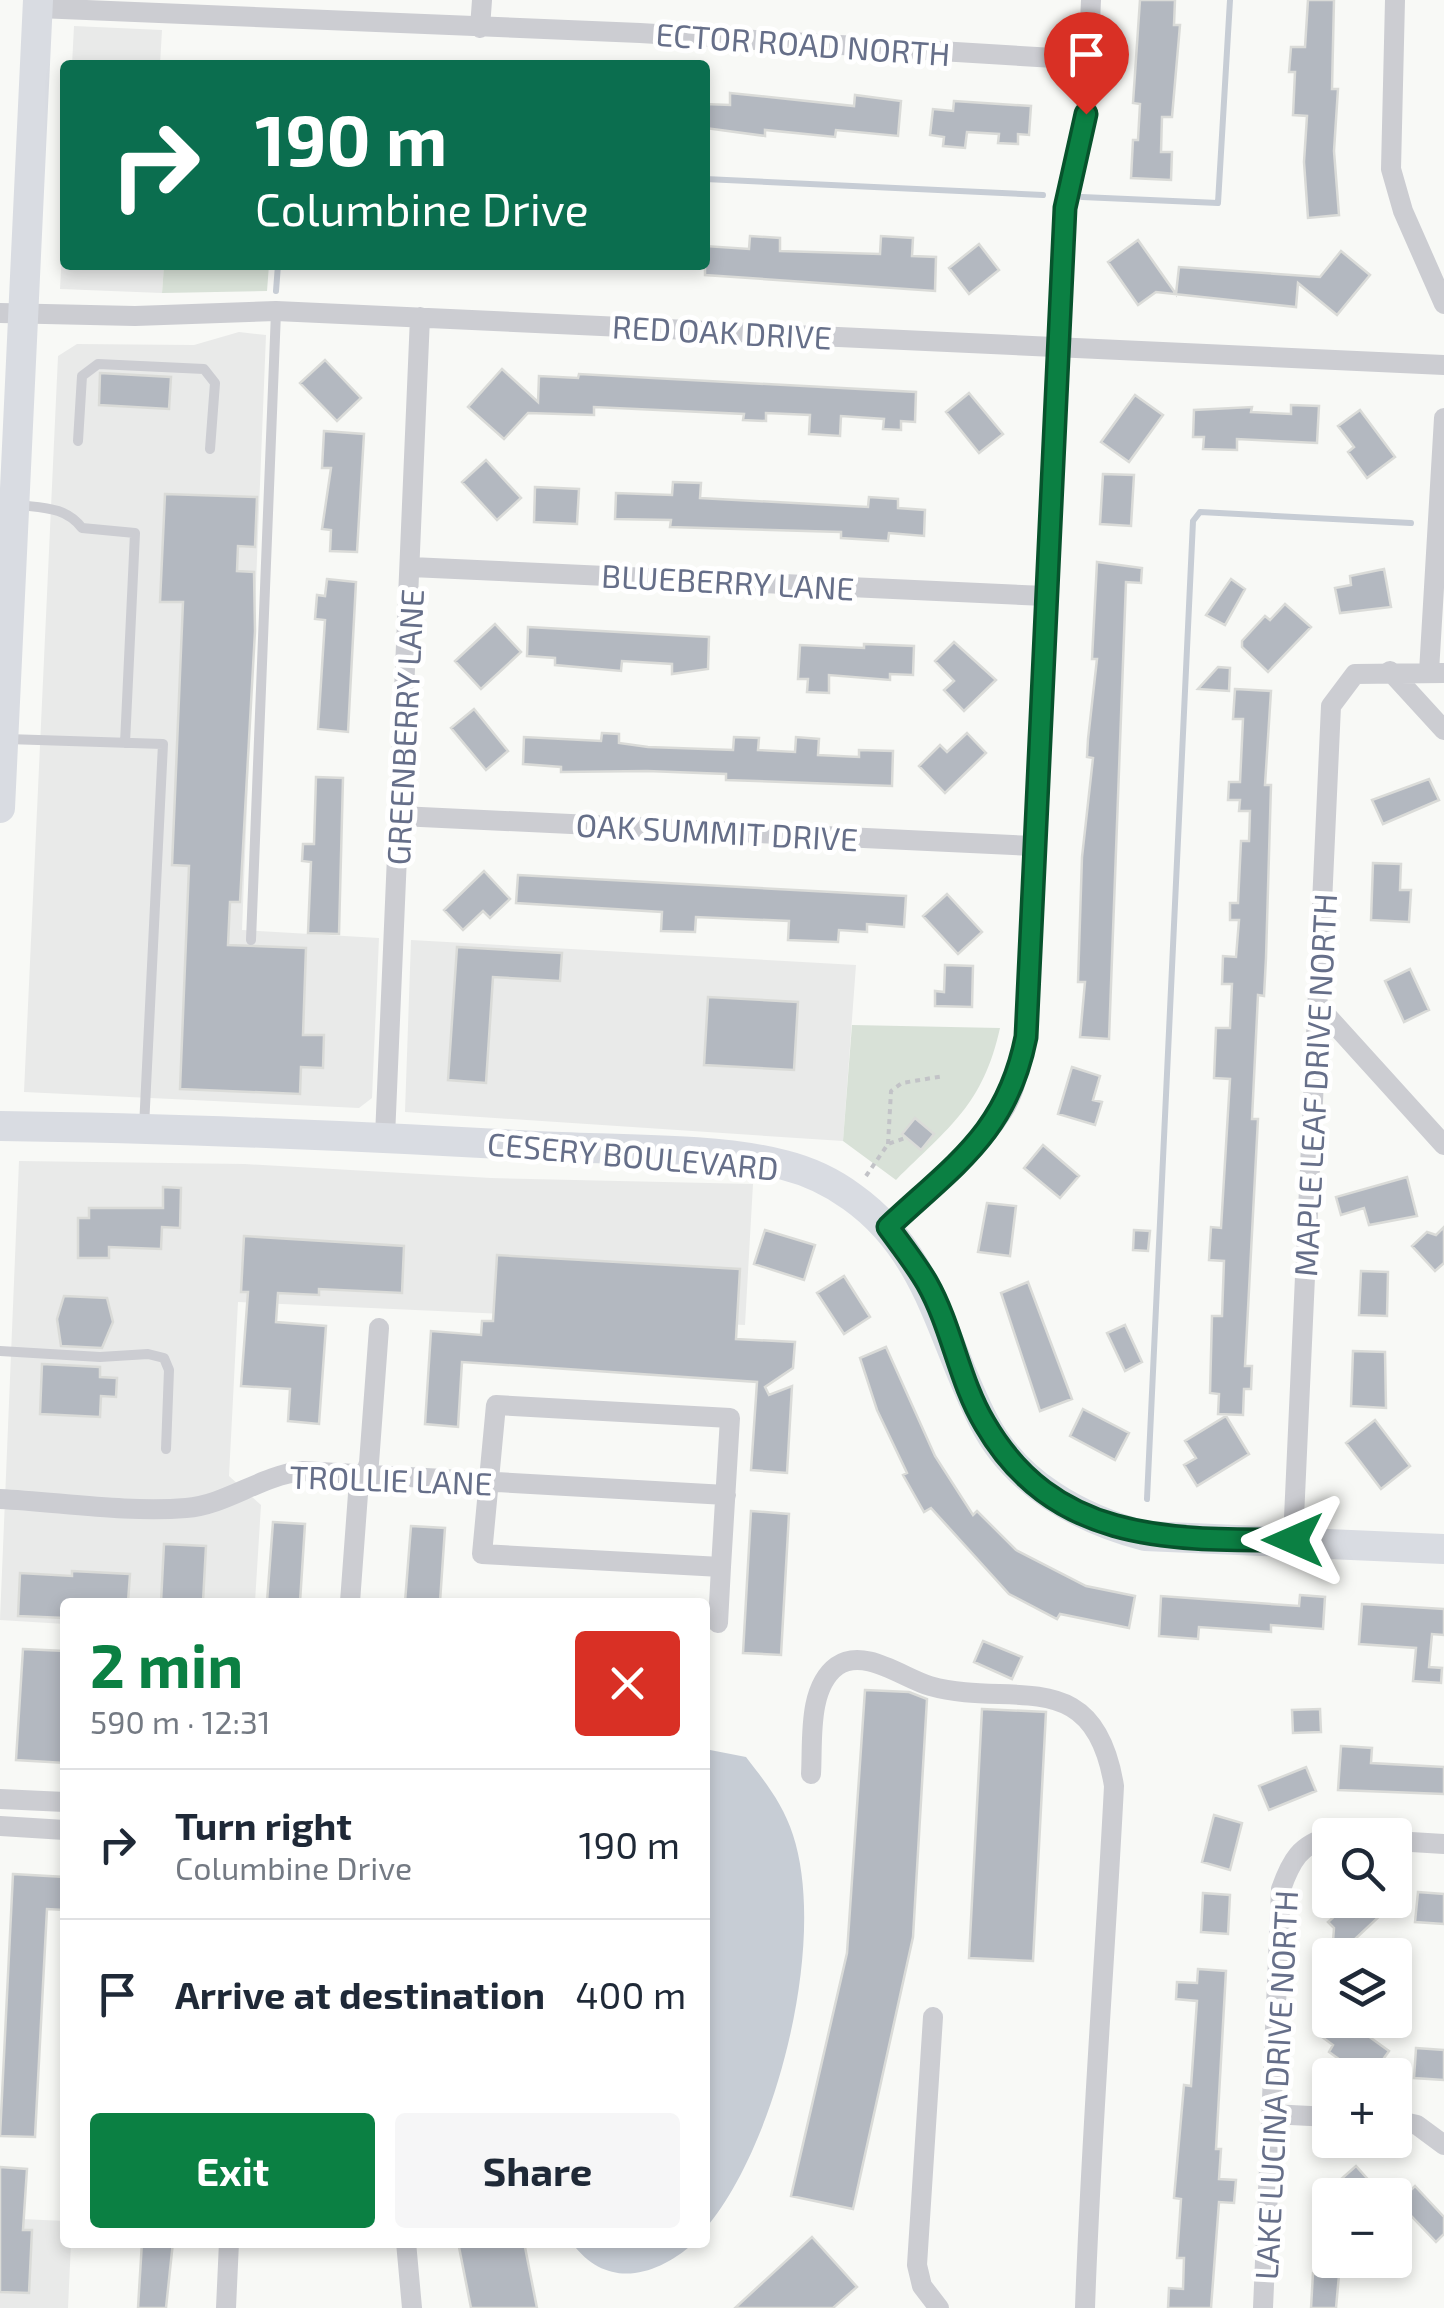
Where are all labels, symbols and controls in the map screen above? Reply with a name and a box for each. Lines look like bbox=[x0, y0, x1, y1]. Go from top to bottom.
pin bbox=[1044, 12, 1129, 115]
street label: ECTOR ROAD NORTH bbox=[655, 14, 951, 72]
icon: arrive bbox=[1059, 27, 1114, 82]
text: 190 m bbox=[255, 96, 448, 180]
icon: right bbox=[90, 100, 220, 230]
text: Columbine Drive bbox=[255, 181, 589, 235]
street label: RED OAK DRIVE bbox=[611, 306, 833, 356]
street label: BLUEBERRY LANE bbox=[601, 555, 855, 607]
street label: GREENBERRY LANE bbox=[378, 588, 430, 866]
street label: OAK SUMMIT DRIVE bbox=[575, 805, 859, 857]
street label: MAPLE LEAF DRIVE NORTH bbox=[1285, 892, 1343, 1278]
street label: CESERY BOULEVARD bbox=[486, 1123, 780, 1187]
street label: TROLLIE LANE bbox=[289, 1456, 493, 1502]
position arrow bbox=[1241, 1488, 1345, 1592]
text: 2 min bbox=[90, 1628, 243, 1700]
button: close bbox=[575, 1631, 680, 1736]
text: 590 m · 12:31 bbox=[90, 1702, 271, 1740]
text: Turn right bbox=[175, 1802, 352, 1848]
icon: right bbox=[90, 1817, 145, 1872]
map controls bbox=[1312, 1818, 1412, 2278]
button: search bbox=[1312, 1818, 1412, 1918]
text: 190 m bbox=[578, 1821, 680, 1867]
text: Columbine Drive bbox=[175, 1848, 412, 1886]
street label: LAKE LUCINA DRIVE NORTH bbox=[1246, 1889, 1304, 2281]
button: layers bbox=[1312, 1938, 1412, 2038]
icon: arrive bbox=[90, 1967, 145, 2022]
text: Arrive at destination bbox=[175, 1971, 545, 2017]
text: 400 m bbox=[575, 1971, 686, 2017]
button: + bbox=[1312, 2058, 1412, 2158]
button: Exit bbox=[90, 2113, 375, 2228]
button: Share bbox=[395, 2113, 680, 2228]
button: − bbox=[1312, 2178, 1412, 2278]

